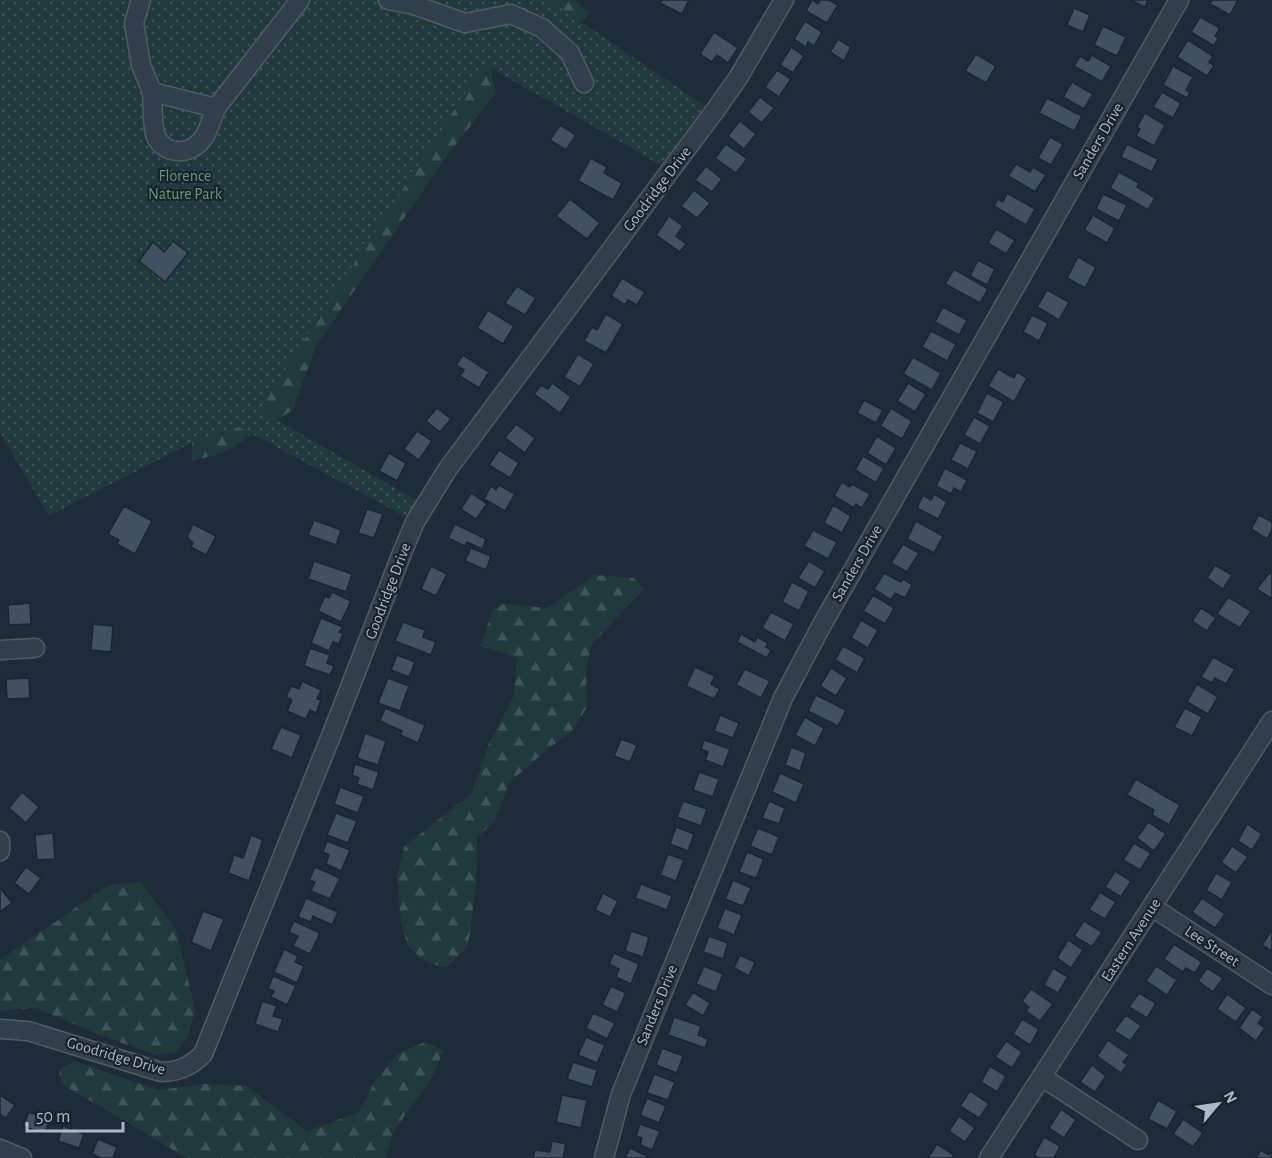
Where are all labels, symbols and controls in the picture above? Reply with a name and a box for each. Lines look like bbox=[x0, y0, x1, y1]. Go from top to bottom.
street label: Sanders Drive bbox=[1070, 100, 1126, 182]
street label: Goodridge Drive bbox=[620, 144, 694, 234]
park label: Florence Nature Park bbox=[148, 168, 223, 202]
street label: Sanders Drive bbox=[829, 522, 885, 604]
street label: Goodridge Drive bbox=[362, 541, 414, 641]
street label: Eastern Avenue bbox=[1098, 896, 1164, 984]
street label: Lee Street bbox=[1182, 923, 1242, 969]
street label: Sanders Drive bbox=[634, 962, 680, 1048]
street label: Goodridge Drive bbox=[65, 1034, 167, 1078]
north arrow bbox=[1188, 1074, 1248, 1134]
text: N bbox=[1221, 1088, 1240, 1106]
scale bar bbox=[27, 1095, 123, 1133]
text: 50 m bbox=[36, 1108, 70, 1126]

